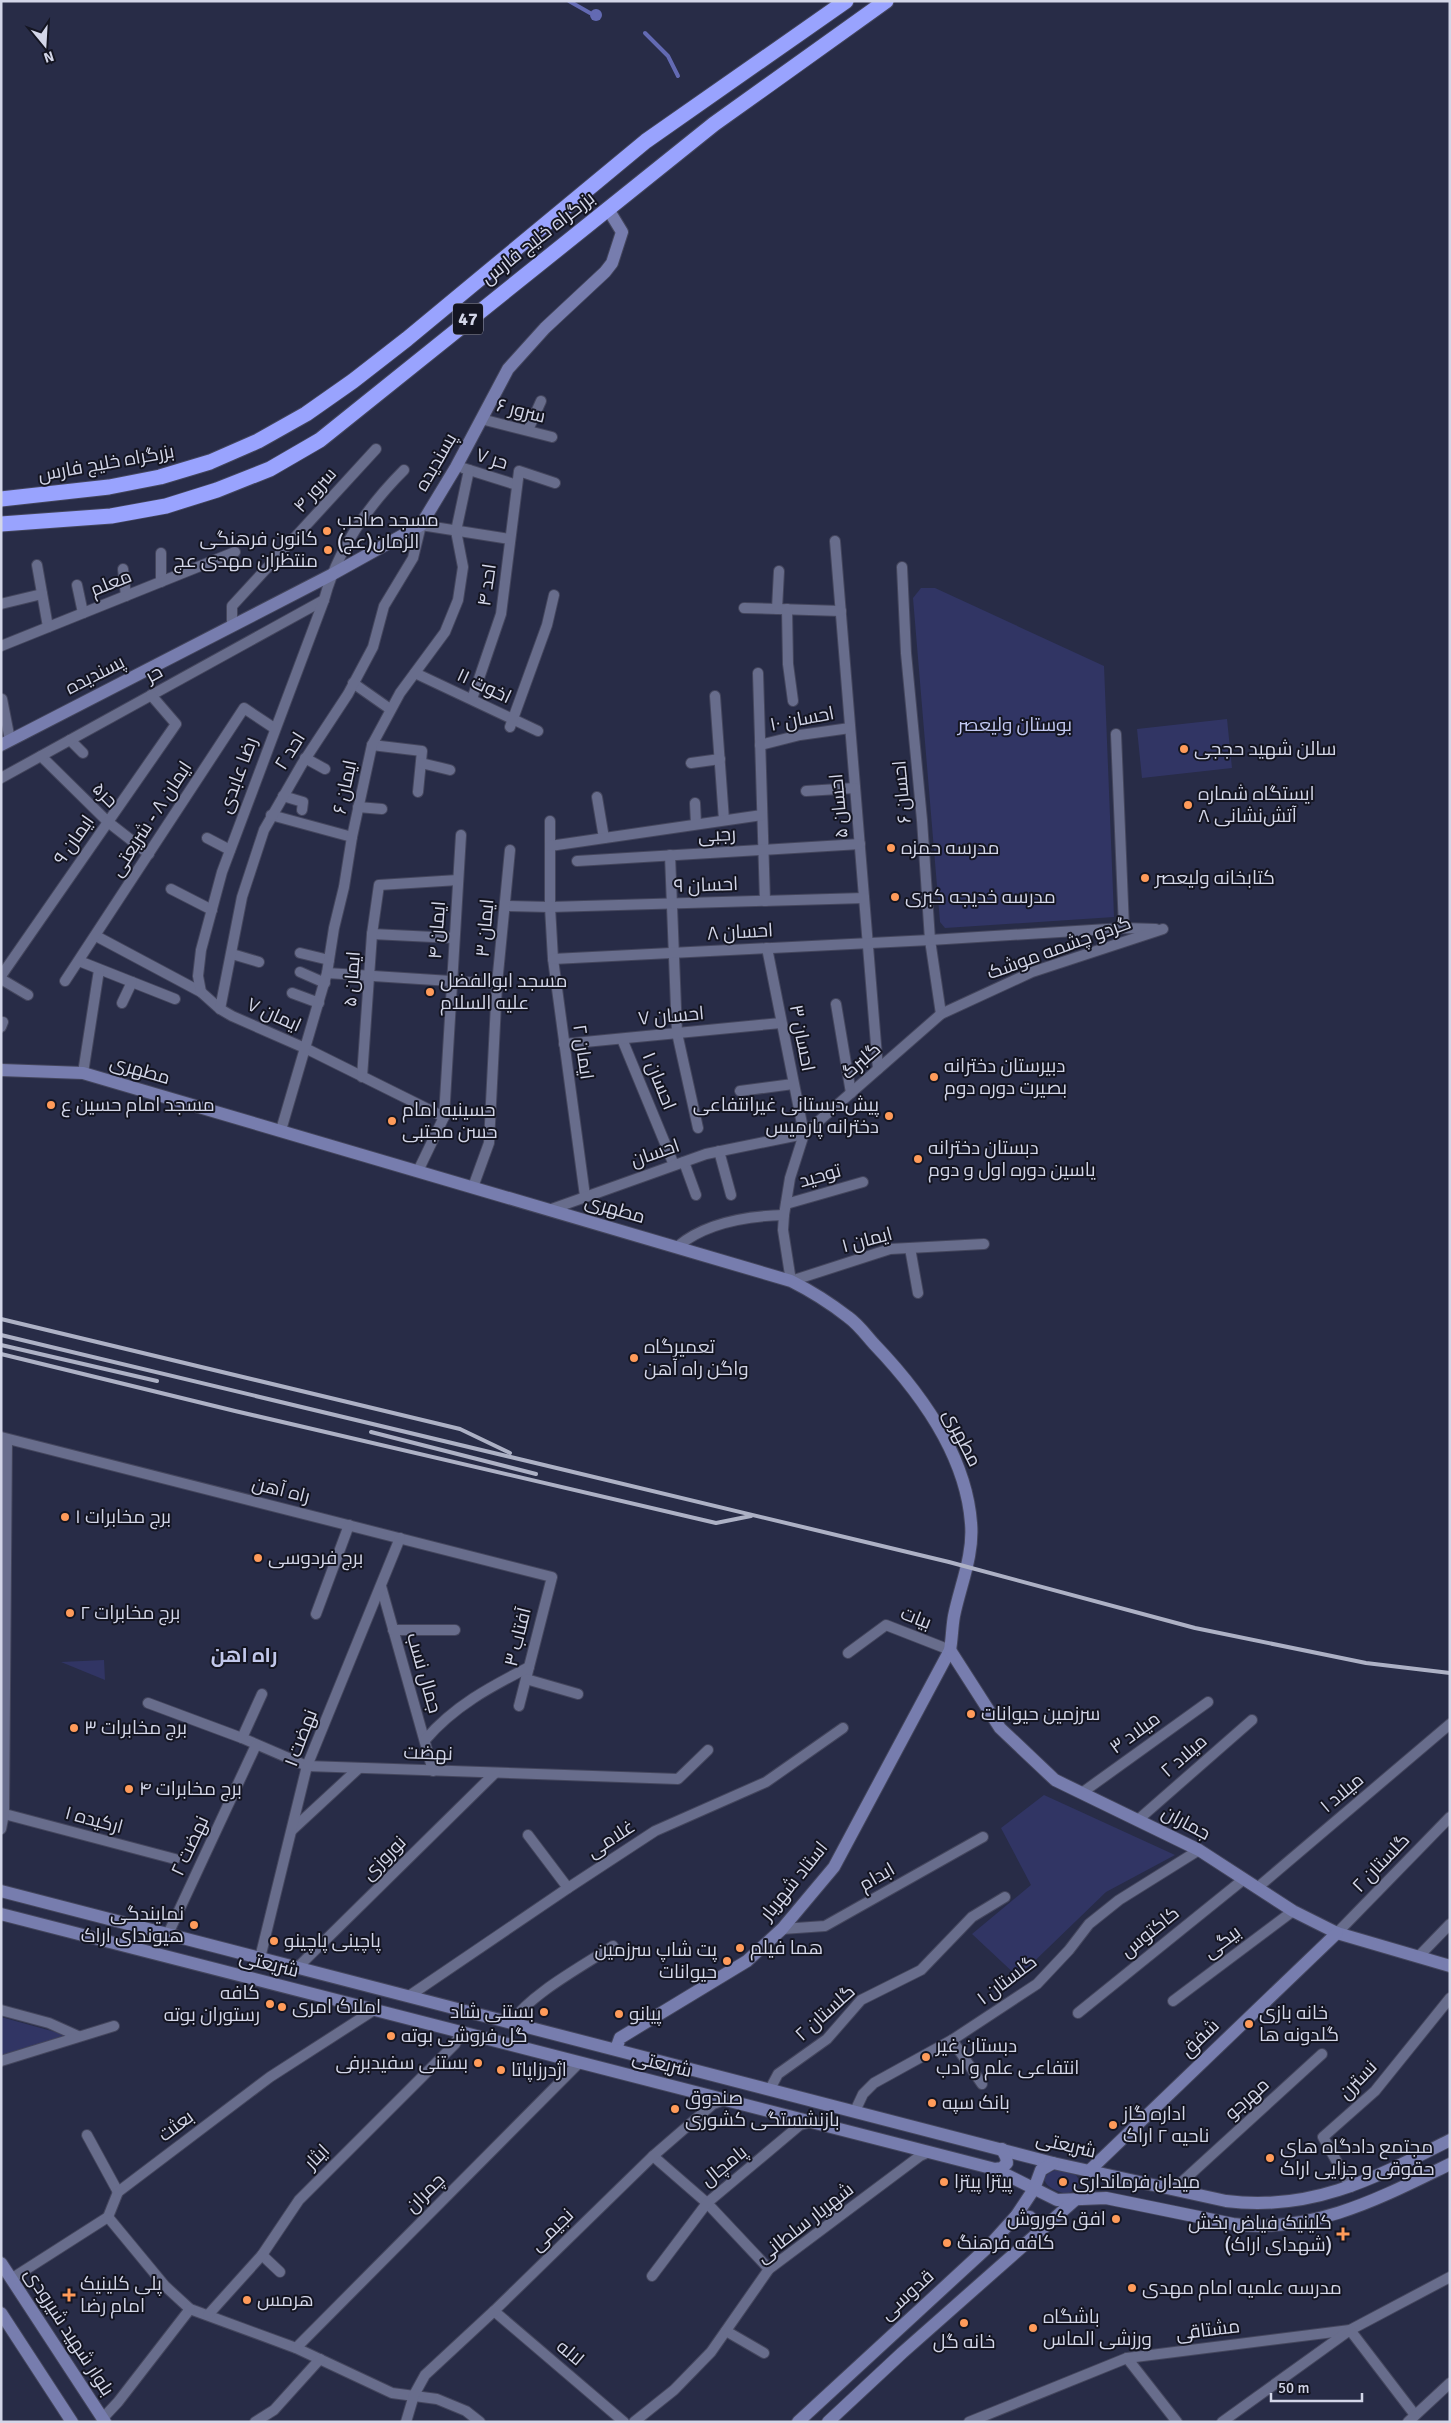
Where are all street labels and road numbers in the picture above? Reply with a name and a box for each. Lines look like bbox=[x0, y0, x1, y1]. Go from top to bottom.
street label: بزرگراه خلیج فارس bbox=[476, 186, 600, 291]
road number: 47 bbox=[453, 304, 483, 334]
street label: سرور ۶ bbox=[494, 393, 548, 429]
street label: پسندیده bbox=[410, 429, 462, 495]
street label: بزرگراه خلیج فارس bbox=[36, 439, 176, 488]
street label: حر ۷ bbox=[473, 443, 511, 475]
street label: سرور ۴ bbox=[288, 462, 342, 518]
street label: احد ۴ bbox=[472, 562, 502, 608]
street label: معلم bbox=[87, 564, 136, 603]
street label: پسندیده bbox=[61, 650, 129, 700]
street label: حر bbox=[140, 660, 167, 689]
street label: اخوت ۱۱ bbox=[453, 663, 515, 709]
street label: احسان ۱۰ bbox=[768, 701, 836, 737]
street label: احد ۲ bbox=[269, 728, 311, 774]
street label: رضا عابدی bbox=[213, 734, 263, 816]
street label: ایمان ۸ - شریعتی bbox=[105, 757, 197, 881]
street label: ایمان ۶ bbox=[328, 758, 362, 816]
street label: احسان ۶ bbox=[887, 759, 917, 825]
street label: احسان ۵ bbox=[824, 773, 854, 839]
street label: حر۵ bbox=[87, 777, 123, 813]
street label: ایمان ۹ bbox=[48, 810, 100, 870]
street label: رجبی bbox=[697, 822, 737, 848]
street label: احسان ۹ bbox=[673, 872, 739, 898]
street label: ایمان ۳ bbox=[471, 898, 499, 958]
street label: ایمان ۴ bbox=[423, 900, 451, 960]
street label: گردو چشمه موشک bbox=[984, 911, 1134, 985]
street label: احسان ۸ bbox=[706, 918, 774, 946]
street label: ایمان ۵ bbox=[338, 950, 366, 1008]
street label: ایمان ۷ bbox=[243, 992, 305, 1038]
street label: احسان ۷ bbox=[637, 1001, 705, 1031]
street label: احسان ۳ bbox=[784, 1003, 820, 1073]
street label: ایمان ۲ bbox=[567, 1023, 599, 1081]
street label: گلبرگ bbox=[836, 1037, 886, 1085]
street label: احسان ۱ bbox=[637, 1049, 681, 1113]
street label: مطهری bbox=[107, 1050, 173, 1090]
street label: احسان bbox=[627, 1133, 683, 1173]
street label: توحید bbox=[796, 1159, 844, 1193]
street label: مطهری bbox=[582, 1189, 648, 1229]
street label: ایمان ۱ bbox=[839, 1222, 895, 1258]
street label: مطهری bbox=[937, 1405, 987, 1471]
street label: راه آهن bbox=[250, 1471, 312, 1509]
street label: بیات bbox=[897, 1601, 935, 1635]
street label: آفتاب ۳ bbox=[499, 1605, 537, 1669]
street label: جمال نسب bbox=[401, 1630, 447, 1716]
street label: نهضت ۱ bbox=[279, 1706, 323, 1770]
street label: میلاد ۳ bbox=[1105, 1707, 1165, 1759]
street label: میلاد ۲ bbox=[1156, 1729, 1212, 1783]
street label: نهضت bbox=[403, 1740, 453, 1766]
street label: میلاد ۱ bbox=[1315, 1768, 1369, 1818]
street label: جماران bbox=[1158, 1800, 1214, 1846]
street label: ارکیده ۱ bbox=[62, 1801, 126, 1839]
street label: نهضت ۲ bbox=[166, 1812, 214, 1880]
street label: غلامی bbox=[582, 1815, 640, 1863]
street label: گلستان ۲ bbox=[1347, 1828, 1415, 1898]
street label: نوروزی bbox=[357, 1831, 411, 1885]
street label: استاد شهریار bbox=[754, 1837, 833, 1926]
street label: ابدام bbox=[855, 1857, 900, 1898]
street label: کاکتوس bbox=[1116, 1901, 1184, 1963]
street label: بیگی bbox=[1198, 1920, 1246, 1964]
street label: شریعتی bbox=[237, 1945, 301, 1983]
street label: گلستان ۱ bbox=[972, 1950, 1042, 2010]
street label: گلستان ۲ bbox=[790, 1980, 860, 2046]
street label: شفق bbox=[1176, 2014, 1224, 2062]
street label: شریعتی bbox=[630, 2045, 694, 2083]
street label: نسترن bbox=[1334, 2055, 1382, 2105]
street label: مهرجو bbox=[1220, 2073, 1274, 2125]
street label: بعثت bbox=[153, 2105, 199, 2147]
street label: شریعتی bbox=[1034, 2126, 1098, 2164]
street label: ایثار bbox=[298, 2139, 335, 2176]
street label: پامچال bbox=[696, 2140, 752, 2192]
street label: چمران bbox=[400, 2168, 450, 2218]
street label: شهریار سلطانی bbox=[751, 2178, 859, 2268]
street label: نجیمی bbox=[525, 2203, 579, 2257]
street label: بلوار شهید شیرودی bbox=[19, 2263, 119, 2401]
street label: قدوسی bbox=[875, 2264, 939, 2326]
street label: مشتاقی bbox=[1175, 2314, 1241, 2346]
street label: لاله bbox=[551, 2335, 589, 2371]

